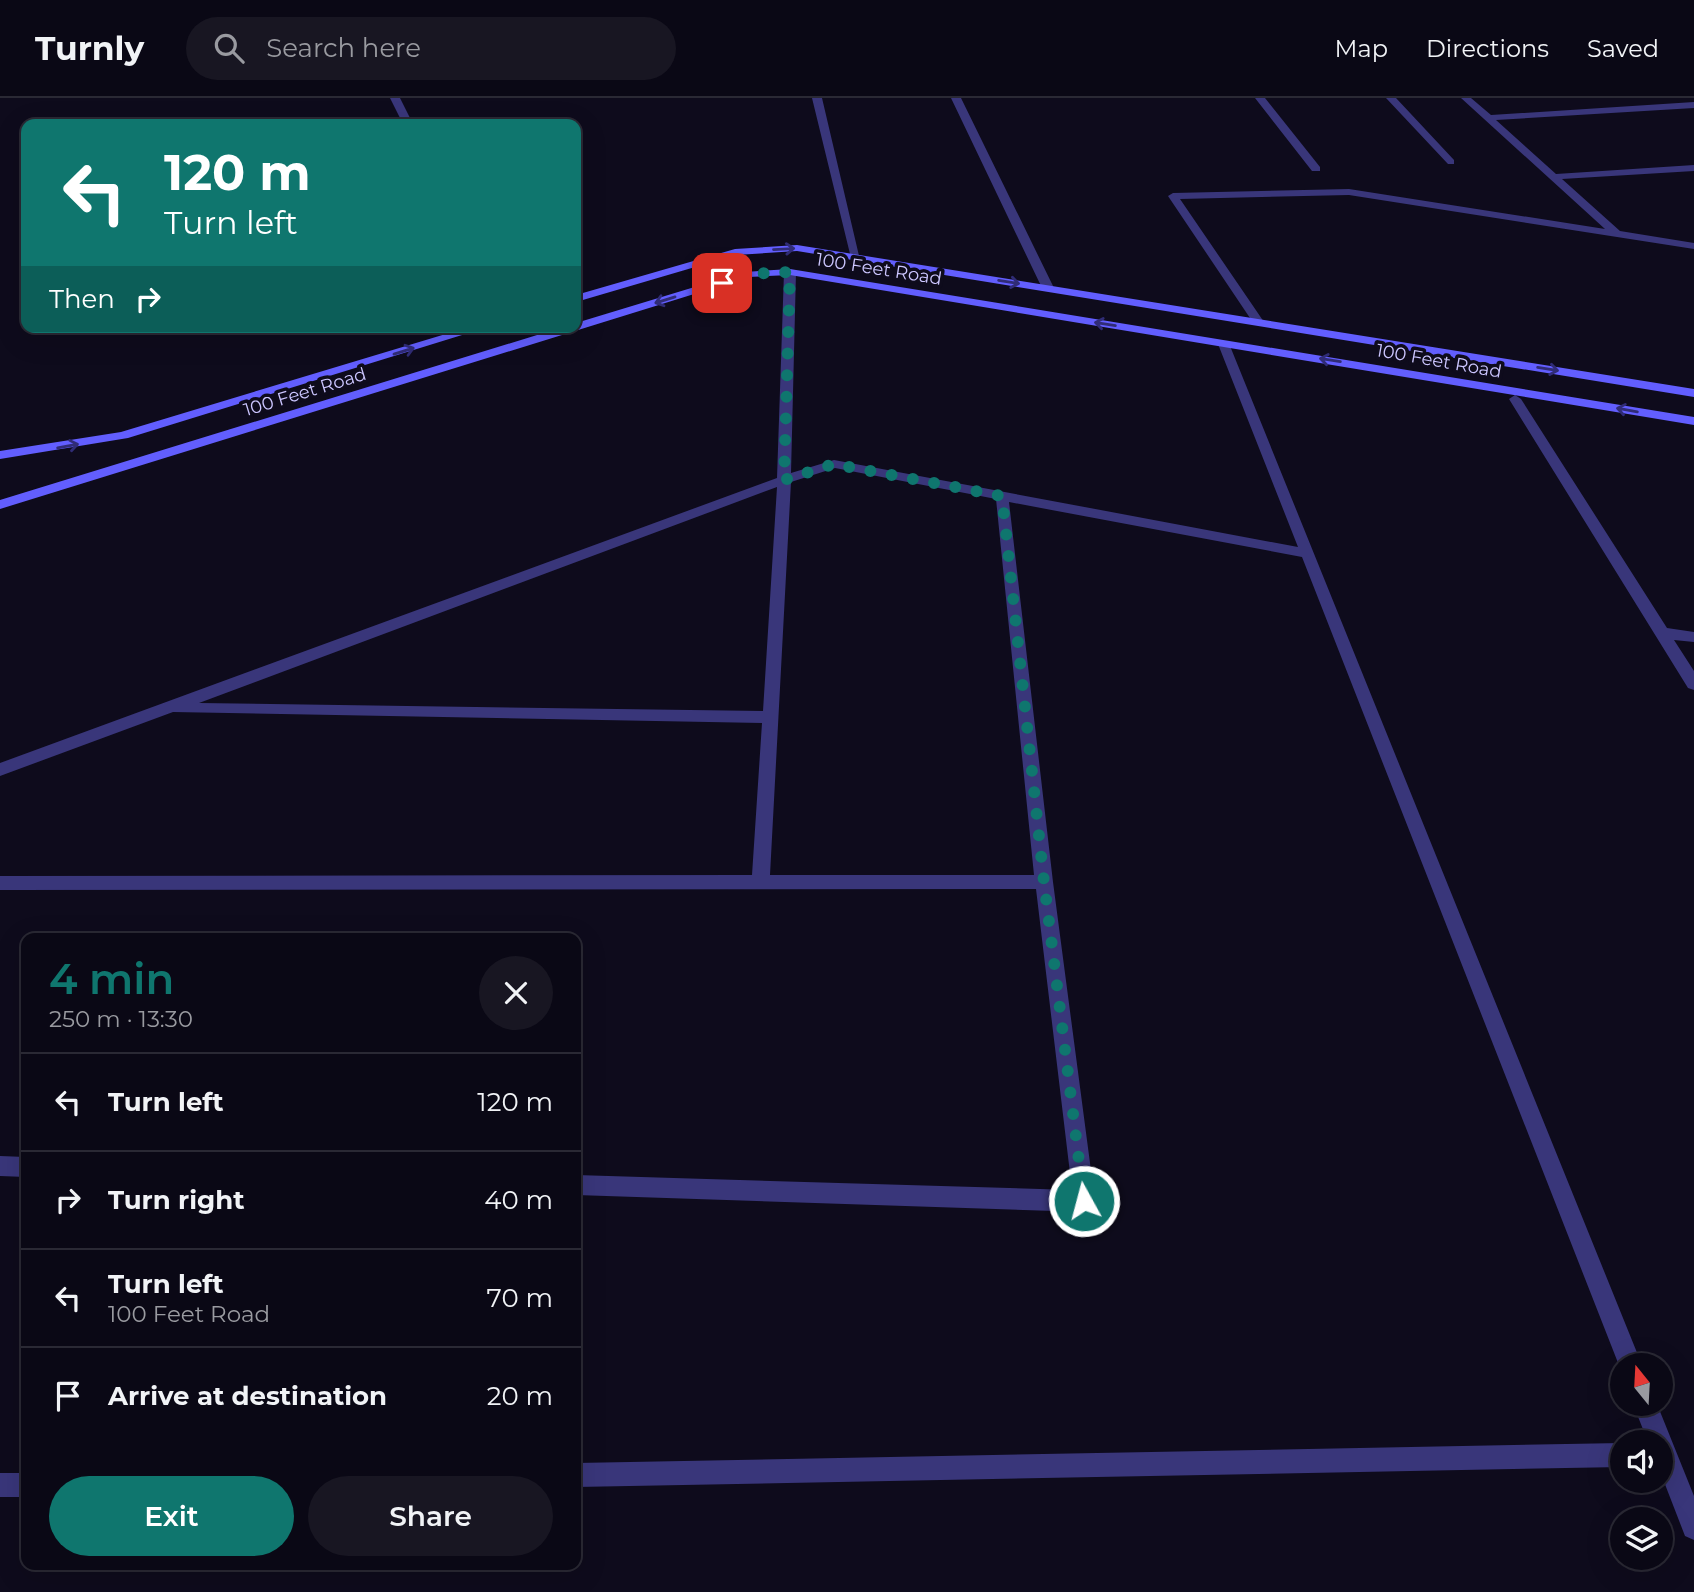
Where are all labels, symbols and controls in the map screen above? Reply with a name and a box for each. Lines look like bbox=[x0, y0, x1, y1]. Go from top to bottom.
search box bbox=[186, 17, 676, 80]
text: Turnly bbox=[35, 28, 144, 68]
icon: search bbox=[210, 29, 248, 67]
text: Search here bbox=[266, 32, 421, 64]
text: Map bbox=[1335, 34, 1388, 63]
text: Directions bbox=[1426, 34, 1549, 63]
text: Saved bbox=[1587, 34, 1659, 63]
text: 120 m bbox=[164, 143, 311, 202]
icon: left bbox=[49, 147, 140, 238]
text: Turn left bbox=[164, 203, 298, 242]
one-way arrow bbox=[772, 242, 795, 255]
street label: 100 Feet Road bbox=[815, 248, 943, 290]
pin bbox=[692, 253, 752, 313]
icon: arrive bbox=[703, 264, 741, 302]
one-way arrow bbox=[997, 276, 1020, 289]
icon: right bbox=[129, 280, 167, 318]
text: Then bbox=[49, 283, 115, 315]
one-way arrow bbox=[655, 295, 677, 307]
one-way arrow bbox=[1094, 317, 1117, 330]
street label: 100 Feet Road bbox=[1375, 339, 1503, 383]
one-way arrow bbox=[393, 343, 415, 356]
one-way arrow bbox=[1319, 353, 1342, 366]
street label: 100 Feet Road bbox=[241, 363, 369, 421]
one-way arrow bbox=[1536, 363, 1559, 376]
one-way arrow bbox=[1616, 403, 1639, 416]
one-way arrow bbox=[56, 439, 79, 452]
text: 4 min bbox=[49, 953, 174, 1005]
button: close bbox=[479, 956, 553, 1030]
text: 250 m · 13:30 bbox=[49, 1005, 193, 1033]
icon: left bbox=[49, 1083, 87, 1121]
text: Turn left bbox=[108, 1086, 224, 1118]
text: 120 m bbox=[477, 1086, 553, 1118]
position arrow bbox=[1047, 1164, 1121, 1238]
icon: right bbox=[49, 1181, 87, 1219]
text: Turn right bbox=[108, 1184, 244, 1216]
text: 40 m bbox=[484, 1184, 553, 1216]
text: Turn left bbox=[108, 1268, 224, 1300]
icon: left bbox=[49, 1279, 87, 1317]
text: 70 m bbox=[487, 1282, 553, 1314]
text: 100 Feet Road bbox=[108, 1300, 270, 1328]
north arrow bbox=[1610, 1353, 1673, 1416]
map controls bbox=[1610, 1353, 1673, 1570]
icon: arrive bbox=[49, 1377, 87, 1415]
text: Arrive at destination bbox=[108, 1380, 387, 1412]
text: 20 m bbox=[487, 1380, 553, 1412]
button: sound bbox=[1610, 1430, 1673, 1493]
button: Exit bbox=[49, 1476, 294, 1556]
button: Share bbox=[308, 1476, 553, 1556]
button: layers bbox=[1610, 1507, 1673, 1570]

